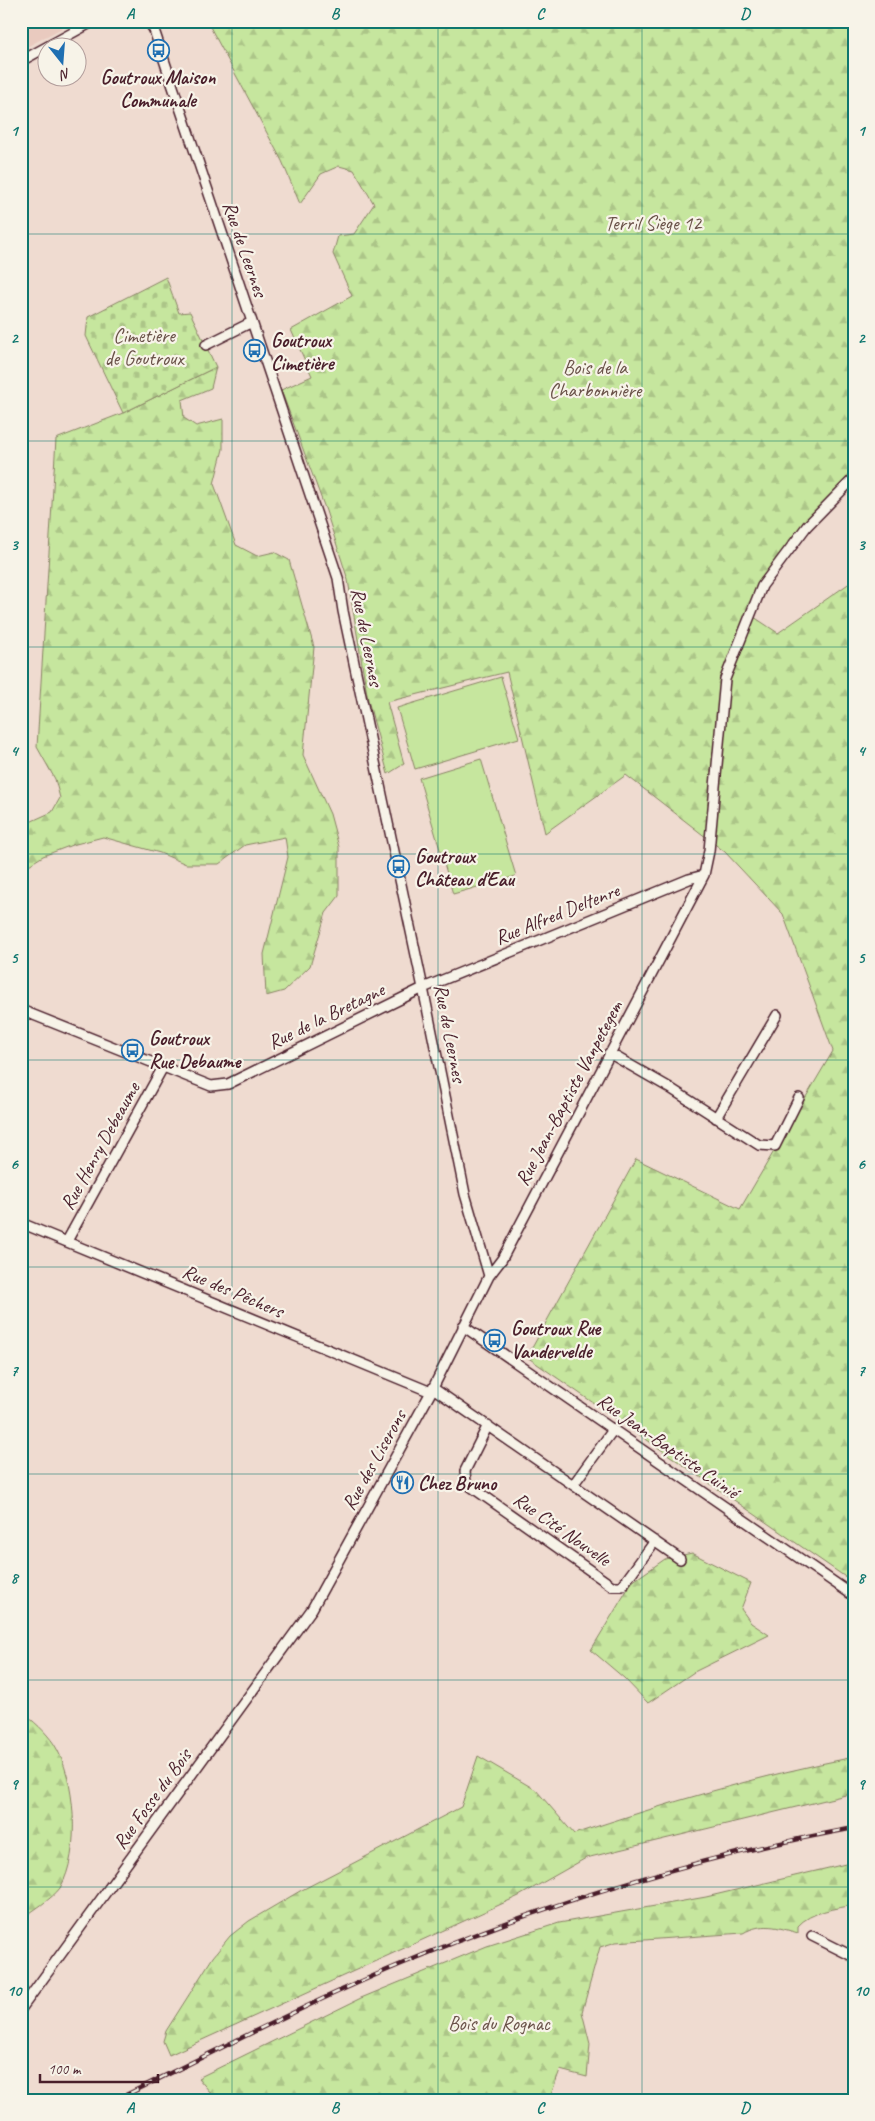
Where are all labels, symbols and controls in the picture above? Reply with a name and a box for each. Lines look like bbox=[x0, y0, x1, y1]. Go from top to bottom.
text: A bbox=[126, 4, 136, 24]
text: B bbox=[331, 4, 341, 24]
text: C bbox=[536, 4, 546, 24]
text: D bbox=[740, 4, 751, 24]
north arrow bbox=[38, 38, 88, 88]
bus stop icon: Goutroux Maison Communale bbox=[146, 39, 170, 63]
text: N bbox=[57, 65, 72, 84]
place label: Goutroux Maison Communale bbox=[101, 65, 216, 113]
text: 1 bbox=[10, 121, 19, 141]
text: 1 bbox=[857, 121, 866, 141]
street label: Rue de Leernes bbox=[217, 198, 274, 302]
park label: Terril Siège 12 bbox=[605, 211, 703, 236]
park label: Cimetière de Goutroux bbox=[105, 323, 185, 371]
text: 2 bbox=[10, 328, 19, 348]
place label: Goutroux Cimetière bbox=[271, 328, 336, 376]
text: 2 bbox=[857, 328, 866, 348]
bus stop icon: Goutroux Cimetière bbox=[243, 339, 267, 363]
park label: Bois de la Charbonnière bbox=[549, 355, 643, 403]
text: 3 bbox=[10, 535, 19, 555]
text: 3 bbox=[857, 535, 866, 555]
street label: Rue de Leernes bbox=[345, 586, 389, 690]
text: 4 bbox=[10, 741, 19, 761]
text: 4 bbox=[857, 741, 866, 761]
place label: Goutroux Château d'Eau bbox=[415, 844, 515, 892]
bus stop icon: Goutroux Château d'Eau bbox=[387, 855, 411, 879]
street label: Rue Alfred Deltenre bbox=[491, 877, 624, 950]
text: 5 bbox=[11, 948, 20, 968]
text: 5 bbox=[858, 948, 867, 968]
street label: Rue de la Bretagne bbox=[264, 976, 390, 1055]
street label: Rue de Leernes bbox=[428, 982, 472, 1086]
street label: Rue Jean-Baptiste Vanpetegem bbox=[510, 995, 629, 1190]
place label: Goutroux Rue Debaume bbox=[149, 1026, 242, 1074]
bus stop icon: Goutroux Rue Debaume bbox=[121, 1038, 145, 1062]
street label: Rue Henry Debeaume bbox=[55, 1076, 146, 1214]
text: 6 bbox=[10, 1154, 19, 1174]
text: 6 bbox=[857, 1154, 866, 1174]
street label: Rue des Pêchers bbox=[179, 1259, 289, 1324]
place label: Goutroux Rue Vandervelde bbox=[511, 1316, 602, 1364]
bus stop icon: Goutroux Rue Vandervelde bbox=[483, 1328, 507, 1352]
text: 7 bbox=[10, 1361, 19, 1381]
text: 7 bbox=[857, 1361, 866, 1381]
street label: Rue Jean-Baptiste Cuinié bbox=[592, 1388, 747, 1506]
street label: Rue des Liserons bbox=[336, 1404, 413, 1514]
restaurant icon: Chez Bruno bbox=[390, 1471, 414, 1495]
place label: Chez Bruno bbox=[418, 1471, 498, 1496]
street label: Rue Cité Nouvelle bbox=[509, 1486, 617, 1573]
text: 8 bbox=[10, 1568, 19, 1588]
text: 8 bbox=[857, 1568, 866, 1588]
street label: Rue Fosse du Bois bbox=[107, 1742, 198, 1854]
text: 9 bbox=[10, 1774, 19, 1794]
text: 9 bbox=[857, 1774, 866, 1794]
text: 10 bbox=[7, 1981, 23, 2001]
text: 10 bbox=[854, 1981, 870, 2001]
park label: Bois du Rognac bbox=[448, 2011, 551, 2036]
scale bar bbox=[40, 2051, 158, 2083]
text: 100 m bbox=[48, 2060, 82, 2079]
text: A bbox=[126, 2098, 136, 2118]
text: B bbox=[331, 2098, 341, 2118]
text: C bbox=[536, 2098, 546, 2118]
text: D bbox=[740, 2098, 751, 2118]

